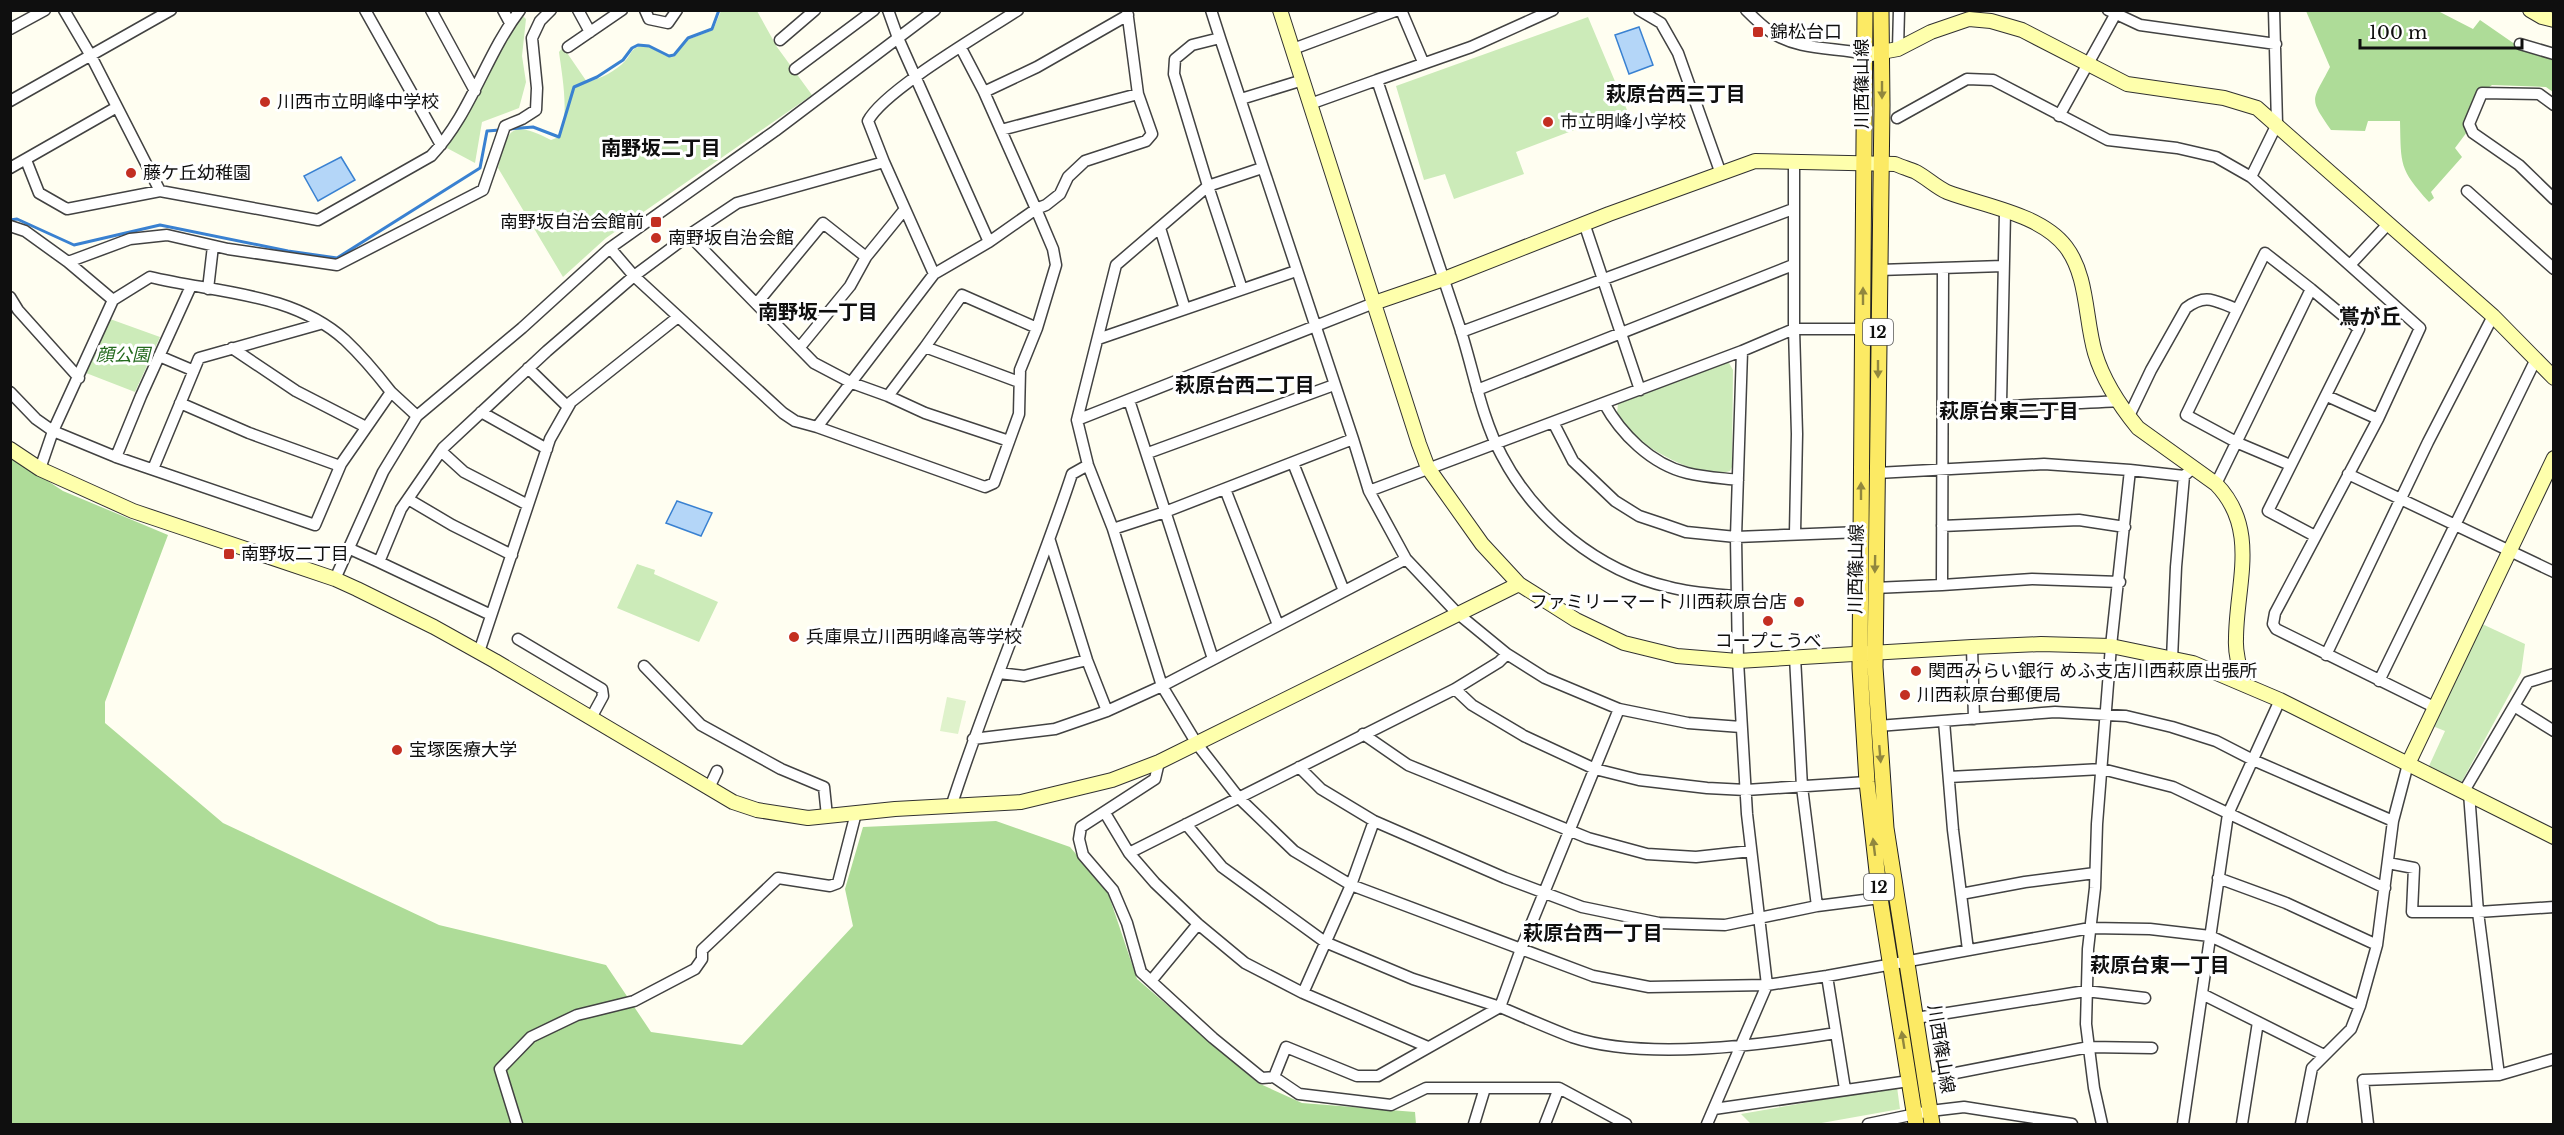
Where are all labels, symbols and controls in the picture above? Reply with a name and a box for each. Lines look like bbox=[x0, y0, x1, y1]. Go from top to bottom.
scale bar bbox=[2360, 12, 2522, 50]
place label: 錦松台口 bbox=[1770, 21, 1842, 43]
text: 100 m bbox=[2369, 22, 2427, 44]
marker: 錦松台口 bbox=[1751, 25, 1765, 39]
street label: 川西篠山線 bbox=[1851, 39, 1873, 129]
one-way arrow bbox=[1877, 80, 1887, 99]
district label: 萩原台西三丁目 bbox=[1606, 82, 1746, 106]
place label: 川西市立明峰中学校 bbox=[277, 91, 439, 113]
marker: 川西市立明峰中学校 bbox=[258, 95, 272, 109]
place label: 市立明峰小学校 bbox=[1560, 111, 1686, 133]
marker: 市立明峰小学校 bbox=[1541, 115, 1555, 129]
district label: 南野坂二丁目 bbox=[601, 136, 721, 160]
place label: 藤ケ丘幼稚園 bbox=[143, 162, 251, 184]
marker: 藤ケ丘幼稚園 bbox=[124, 166, 138, 180]
place label: 南野坂自治会館前 bbox=[500, 211, 644, 233]
marker: 南野坂自治会館前 bbox=[649, 215, 663, 229]
place label: 南野坂自治会館 bbox=[668, 227, 794, 249]
marker: 南野坂自治会館 bbox=[649, 231, 663, 245]
one-way arrow bbox=[1858, 286, 1867, 305]
district label: 南野坂一丁目 bbox=[758, 300, 878, 324]
district label: 鴬が丘 bbox=[2339, 304, 2402, 330]
road number: 12 bbox=[1863, 319, 1893, 345]
park label: 顔公園 bbox=[96, 344, 153, 366]
one-way arrow bbox=[1873, 359, 1883, 378]
district label: 萩原台西二丁目 bbox=[1175, 373, 1315, 397]
district label: 萩原台東二丁目 bbox=[1939, 399, 2079, 423]
one-way arrow bbox=[1856, 481, 1866, 500]
street label: 川西篠山線 bbox=[1844, 524, 1868, 614]
place label: 南野坂二丁目 bbox=[241, 543, 349, 565]
marker: 南野坂二丁目 bbox=[222, 547, 236, 561]
one-way arrow bbox=[1870, 554, 1880, 573]
place label: ファミリーマート 川西萩原台店 bbox=[1530, 591, 1787, 613]
marker: ファミリーマート 川西萩原台店 bbox=[1792, 595, 1806, 609]
marker: コープこうべ bbox=[1761, 614, 1775, 628]
place label: 兵庫県立川西明峰高等学校 bbox=[806, 626, 1022, 648]
marker: 兵庫県立川西明峰高等学校 bbox=[787, 630, 801, 644]
place label: コープこうべ bbox=[1715, 630, 1821, 652]
place label: 関西みらい銀行 めふ支店川西萩原出張所 bbox=[1928, 660, 2257, 682]
marker: 関西みらい銀行 めふ支店川西萩原出張所 bbox=[1909, 664, 1923, 678]
place label: 川西萩原台郵便局 bbox=[1917, 684, 2061, 706]
marker: 川西萩原台郵便局 bbox=[1898, 688, 1912, 702]
place label: 宝塚医療大学 bbox=[409, 739, 517, 761]
marker: 宝塚医療大学 bbox=[390, 743, 404, 757]
one-way arrow bbox=[1875, 744, 1885, 763]
one-way arrow bbox=[1869, 838, 1879, 857]
road number: 12 bbox=[1864, 874, 1894, 900]
district label: 萩原台西一丁目 bbox=[1523, 921, 1663, 945]
district label: 萩原台東一丁目 bbox=[2090, 953, 2230, 977]
street label: 川西篠山線 bbox=[1923, 1003, 1959, 1095]
one-way arrow bbox=[1898, 1030, 1907, 1049]

